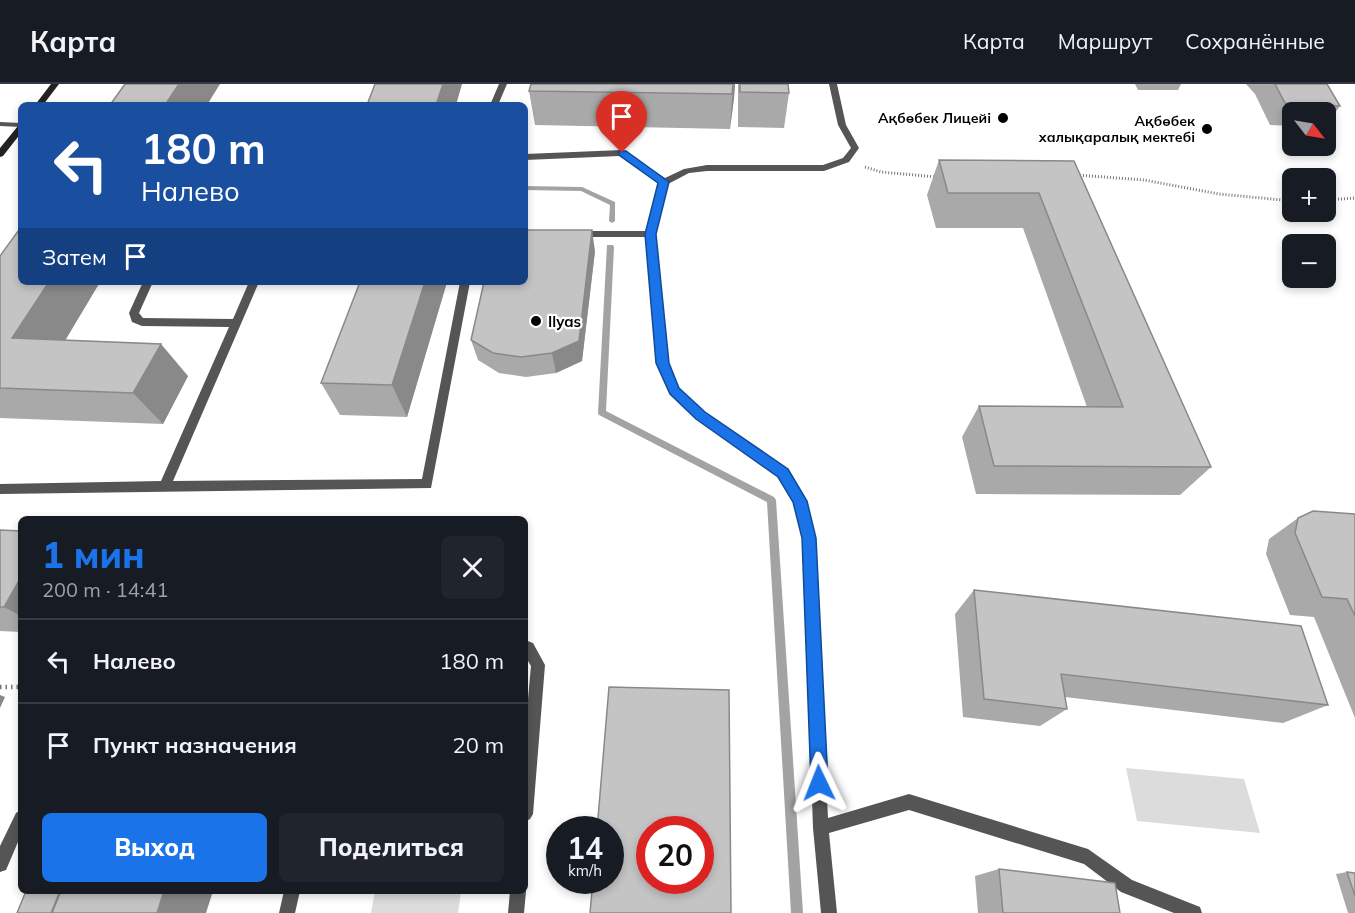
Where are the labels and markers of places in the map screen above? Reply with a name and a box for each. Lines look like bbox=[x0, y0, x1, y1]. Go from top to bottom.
pin bbox=[596, 91, 647, 153]
place label: Ақбөбек Лицейі bbox=[878, 109, 991, 127]
marker: Ақбөбек Лицейі bbox=[996, 111, 1010, 125]
place label: Ақбөбек халықаралық мектебі bbox=[1038, 112, 1196, 146]
marker: Ақбөбек халықаралық мектебі bbox=[1200, 122, 1214, 136]
place label: Ilyas bbox=[548, 312, 581, 331]
marker: Ilyas bbox=[529, 314, 543, 328]

